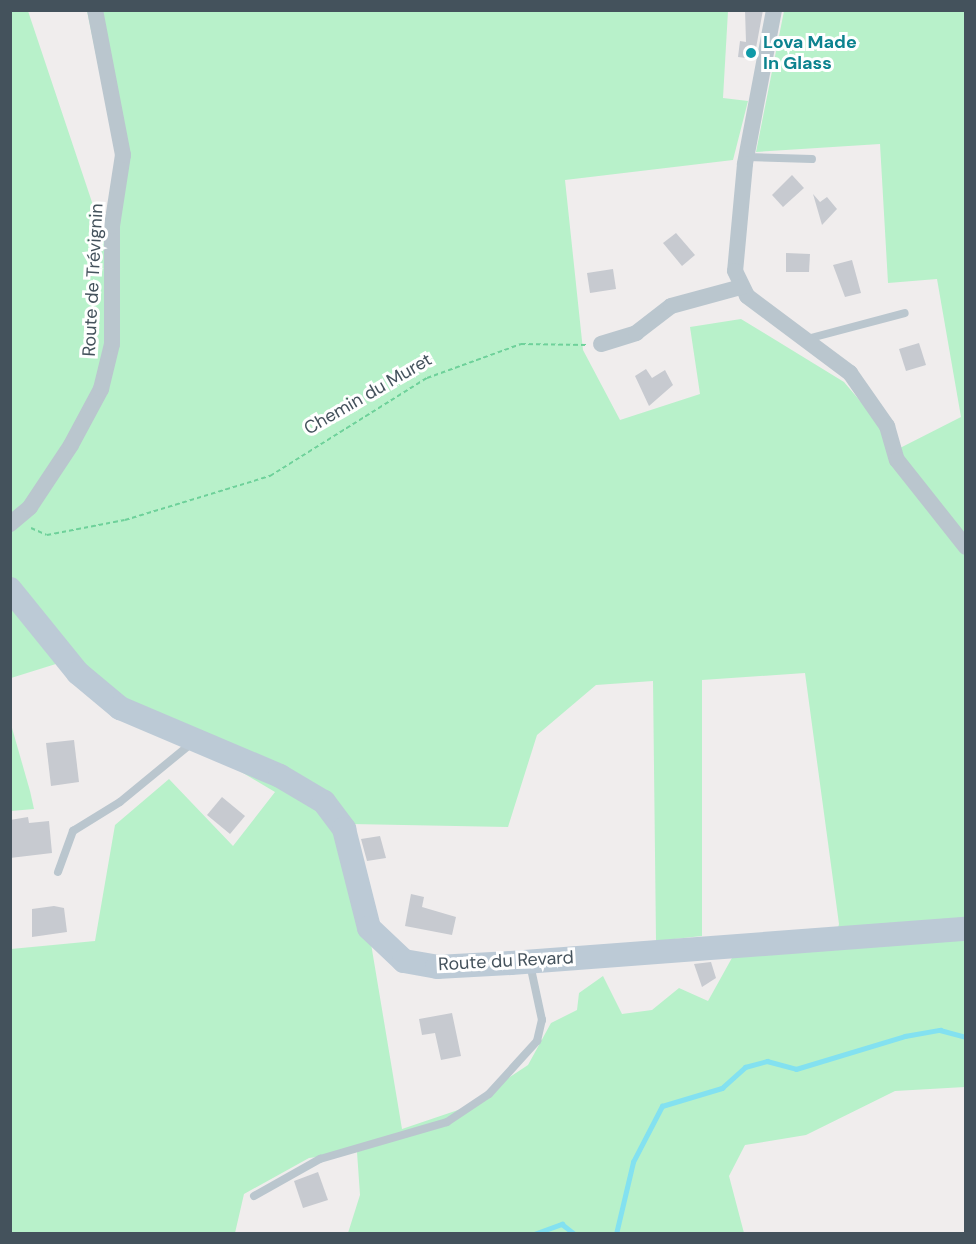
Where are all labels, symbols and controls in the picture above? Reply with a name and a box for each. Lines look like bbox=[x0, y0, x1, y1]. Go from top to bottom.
place label: Lova Made In Glass bbox=[763, 32, 857, 74]
marker: Lova Made In Glass bbox=[744, 46, 758, 60]
street label: Route de Trévignin bbox=[78, 203, 108, 357]
street label: Chemin du Muret bbox=[300, 349, 436, 439]
street label: Route du Revard bbox=[438, 947, 574, 975]

